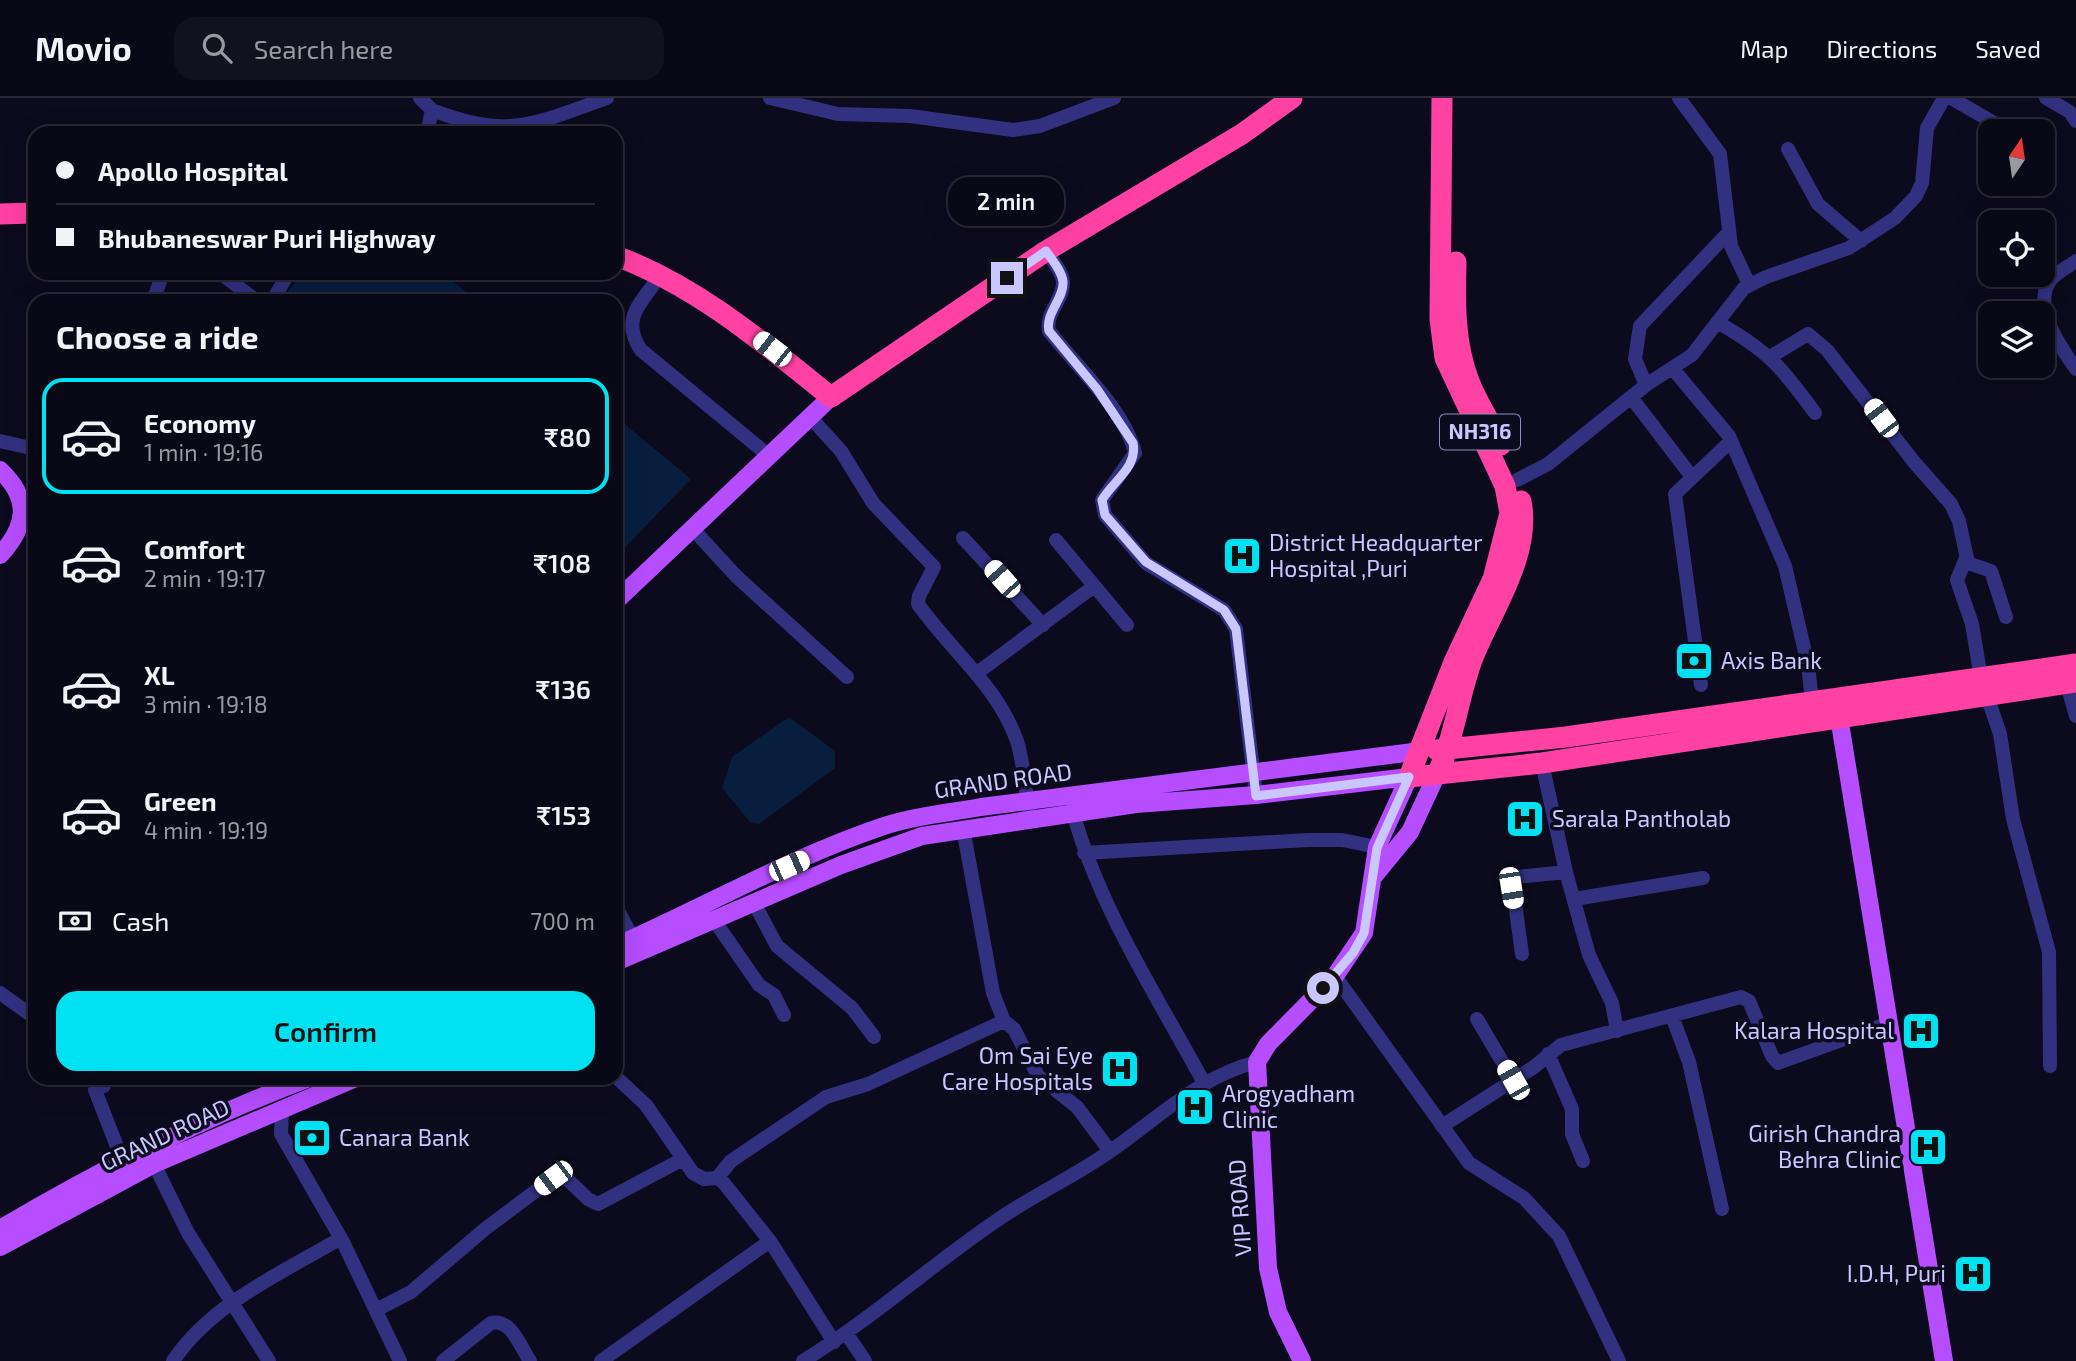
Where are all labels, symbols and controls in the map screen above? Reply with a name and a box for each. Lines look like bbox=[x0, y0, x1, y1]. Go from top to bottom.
search box bbox=[174, 17, 664, 80]
text: Movio bbox=[35, 28, 132, 68]
icon: search bbox=[198, 29, 236, 67]
text: Search here bbox=[254, 33, 393, 64]
text: Map bbox=[1740, 34, 1788, 63]
text: Directions bbox=[1826, 34, 1937, 63]
text: Saved bbox=[1975, 34, 2041, 63]
north arrow bbox=[1978, 119, 2054, 196]
map controls bbox=[1978, 119, 2055, 378]
text: Apollo Hospital bbox=[98, 155, 288, 186]
callout: 2 min bbox=[949, 176, 1065, 226]
text: 2 min bbox=[977, 187, 1035, 215]
button: locate bbox=[1978, 210, 2055, 287]
text: Bhubaneswar Puri Highway bbox=[98, 222, 436, 253]
route end bbox=[991, 262, 1023, 294]
button: layers bbox=[1978, 301, 2055, 378]
text: Choose a ride bbox=[56, 317, 259, 355]
car bbox=[749, 328, 796, 370]
car bbox=[1860, 395, 1903, 441]
icon: car bbox=[60, 405, 123, 468]
text: Economy bbox=[144, 407, 256, 438]
road number: NH316 bbox=[1440, 414, 1520, 450]
text: ₹80 bbox=[544, 421, 591, 452]
text: 1 min · 19:16 bbox=[144, 438, 263, 466]
place label: District Headquarter Hospital ,Puri bbox=[1269, 528, 1482, 582]
icon: car bbox=[60, 531, 123, 594]
text: Comfort bbox=[144, 533, 245, 564]
hospital icon: District Headquarter Hospital ,Puri bbox=[1221, 535, 1263, 577]
text: ₹108 bbox=[533, 547, 591, 578]
car bbox=[981, 556, 1024, 602]
text: 2 min · 19:17 bbox=[144, 564, 266, 592]
bank icon: Axis Bank bbox=[1673, 640, 1715, 682]
place label: Axis Bank bbox=[1721, 646, 1822, 674]
icon: car bbox=[60, 657, 123, 720]
text: XL bbox=[144, 659, 175, 690]
text: ₹136 bbox=[535, 673, 591, 704]
text: 3 min · 19:18 bbox=[144, 690, 268, 718]
street label: GRAND ROAD bbox=[932, 756, 1073, 804]
icon: car bbox=[60, 783, 123, 846]
text: Green bbox=[144, 785, 217, 816]
hospital icon: Sarala Pantholab bbox=[1504, 798, 1546, 840]
text: ₹153 bbox=[536, 799, 591, 830]
place label: Sarala Pantholab bbox=[1552, 804, 1731, 832]
text: 4 min · 19:19 bbox=[144, 816, 268, 844]
car bbox=[766, 848, 813, 884]
car bbox=[1498, 866, 1525, 910]
icon: cash bbox=[56, 902, 94, 940]
text: Cash bbox=[112, 905, 169, 936]
text: 700 m bbox=[530, 907, 595, 935]
route start bbox=[1307, 972, 1339, 1004]
button: Confirm bbox=[56, 991, 595, 1071]
hospital icon: Kalara Hospital bbox=[1900, 1010, 1942, 1052]
place label: Kalara Hospital bbox=[1734, 1016, 1894, 1044]
place label: Om Sai Eye Care Hospitals bbox=[942, 1041, 1093, 1095]
hospital icon: Om Sai Eye Care Hospitals bbox=[1099, 1048, 1141, 1090]
car bbox=[1494, 1057, 1533, 1103]
place label: Arogyadham Clinic bbox=[1222, 1079, 1355, 1133]
hospital icon: Arogyadham Clinic bbox=[1174, 1086, 1216, 1128]
street label: GRAND ROAD bbox=[96, 1092, 233, 1176]
bank icon: Canara Bank bbox=[291, 1117, 333, 1159]
place label: Girish Chandra Behra Clinic bbox=[1748, 1119, 1901, 1173]
place label: Canara Bank bbox=[339, 1123, 470, 1151]
hospital icon: Girish Chandra Behra Clinic bbox=[1907, 1126, 1949, 1168]
car bbox=[530, 1157, 577, 1199]
street label: VIP ROAD bbox=[1222, 1159, 1256, 1258]
hospital icon: I.D.H, Puri bbox=[1952, 1253, 1994, 1295]
place label: I.D.H, Puri bbox=[1847, 1259, 1946, 1287]

